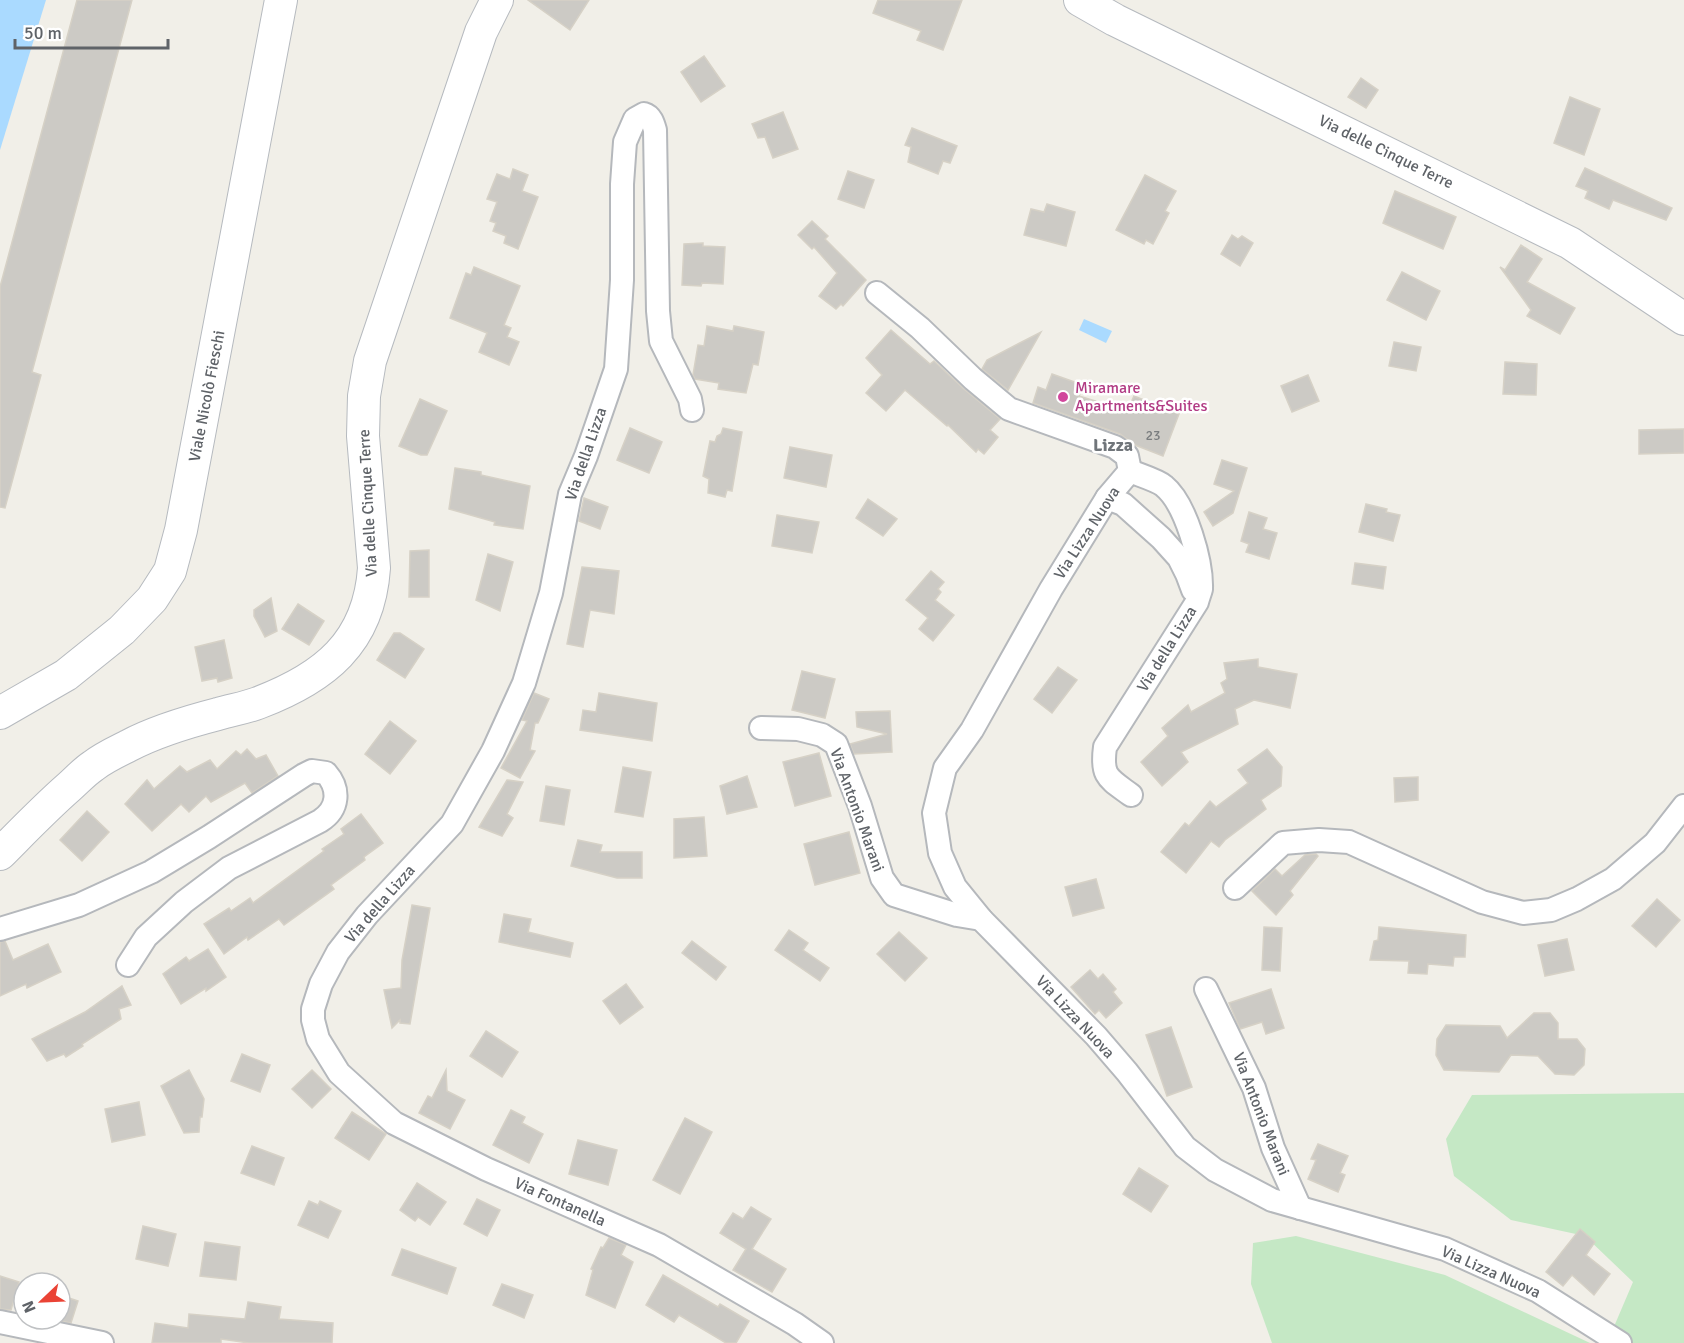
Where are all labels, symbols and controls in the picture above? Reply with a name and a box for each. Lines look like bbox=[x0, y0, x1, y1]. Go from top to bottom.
scale bar bbox=[15, 12, 168, 50]
text: 50 m bbox=[24, 22, 62, 44]
street label: Via delle Cinque Terre bbox=[1315, 111, 1457, 193]
street label: Viale Nicolò Fieschi bbox=[184, 329, 230, 463]
place label: Miramare Apartments&Suites bbox=[1075, 378, 1207, 416]
marker: Miramare Apartments&Suites bbox=[1056, 390, 1070, 404]
street label: Via della Lizza bbox=[561, 405, 611, 503]
house number: 23 bbox=[1145, 427, 1161, 444]
street label: Via delle Cinque Terre bbox=[354, 429, 382, 577]
district label: Lizza bbox=[1093, 434, 1133, 456]
street label: Via Lizza Nuova bbox=[1050, 483, 1124, 583]
street label: Via della Lizza bbox=[1133, 602, 1201, 696]
street label: Via Antonio Marani bbox=[825, 745, 889, 875]
street label: Via della Lizza bbox=[341, 861, 419, 947]
street label: Via Lizza Nuova bbox=[1031, 971, 1119, 1063]
street label: Via Antonio Marani bbox=[1228, 1050, 1294, 1178]
street label: Via Fontanella bbox=[511, 1173, 609, 1231]
street label: Via Lizza Nuova bbox=[1438, 1241, 1544, 1303]
north arrow bbox=[12, 1271, 72, 1331]
text: N bbox=[18, 1297, 40, 1316]

